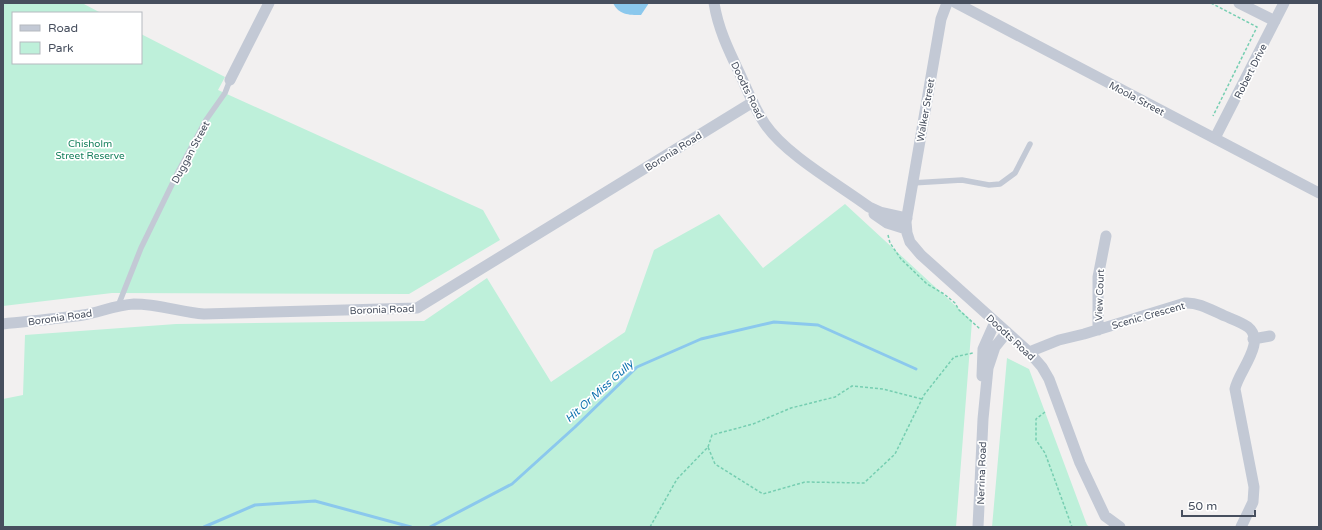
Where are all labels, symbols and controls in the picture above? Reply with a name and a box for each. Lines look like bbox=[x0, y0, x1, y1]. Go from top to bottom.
legend bbox=[12, 12, 142, 64]
text: Road bbox=[48, 21, 78, 35]
text: Park bbox=[48, 41, 74, 55]
street label: Robert Drive bbox=[1232, 42, 1270, 101]
street label: Doodts Road bbox=[728, 60, 766, 121]
street label: Walker Street bbox=[915, 78, 937, 143]
street label: Moola Street bbox=[1107, 79, 1166, 119]
street label: Duggan Street bbox=[169, 119, 212, 186]
street label: Boronia Road bbox=[643, 130, 704, 174]
park label: Chisholm Street Reserve bbox=[55, 138, 125, 162]
street label: View Court bbox=[1093, 269, 1107, 321]
street label: Scenic Crescent bbox=[1110, 300, 1186, 332]
street label: Boronia Road bbox=[350, 303, 415, 317]
street label: Boronia Road bbox=[27, 308, 93, 328]
street label: Doodts Road bbox=[984, 312, 1037, 363]
water label: Hit Or Miss Gully bbox=[563, 357, 637, 425]
street label: Nerrina Road bbox=[975, 441, 989, 505]
scale bar bbox=[1182, 492, 1255, 518]
text: 50 m bbox=[1188, 499, 1217, 513]

